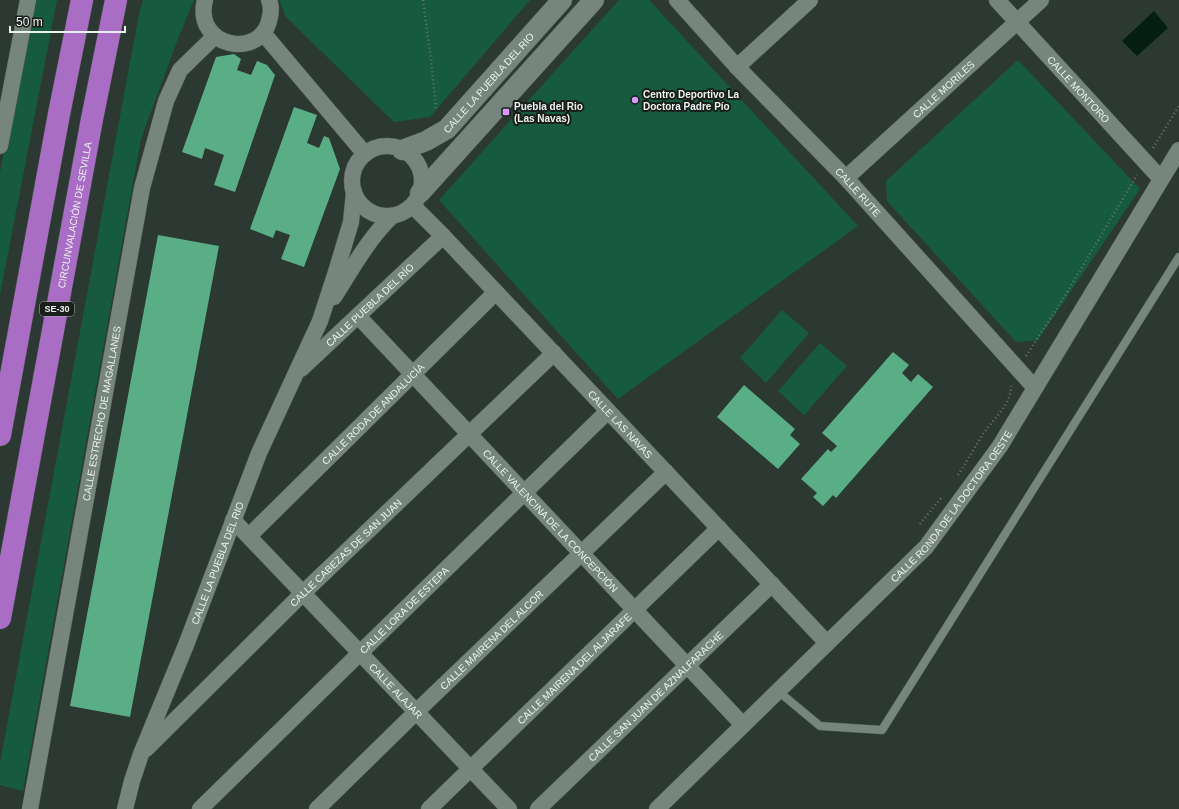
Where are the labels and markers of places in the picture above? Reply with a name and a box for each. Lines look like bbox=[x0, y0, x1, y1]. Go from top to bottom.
place label: Centro Deportivo La Doctora Padre Pío bbox=[643, 89, 740, 112]
marker: Centro Deportivo La Doctora Padre Pío bbox=[630, 95, 640, 105]
place label: Puebla del Rio (Las Navas) bbox=[514, 101, 583, 124]
marker: Puebla del Rio (Las Navas) bbox=[501, 107, 511, 117]

